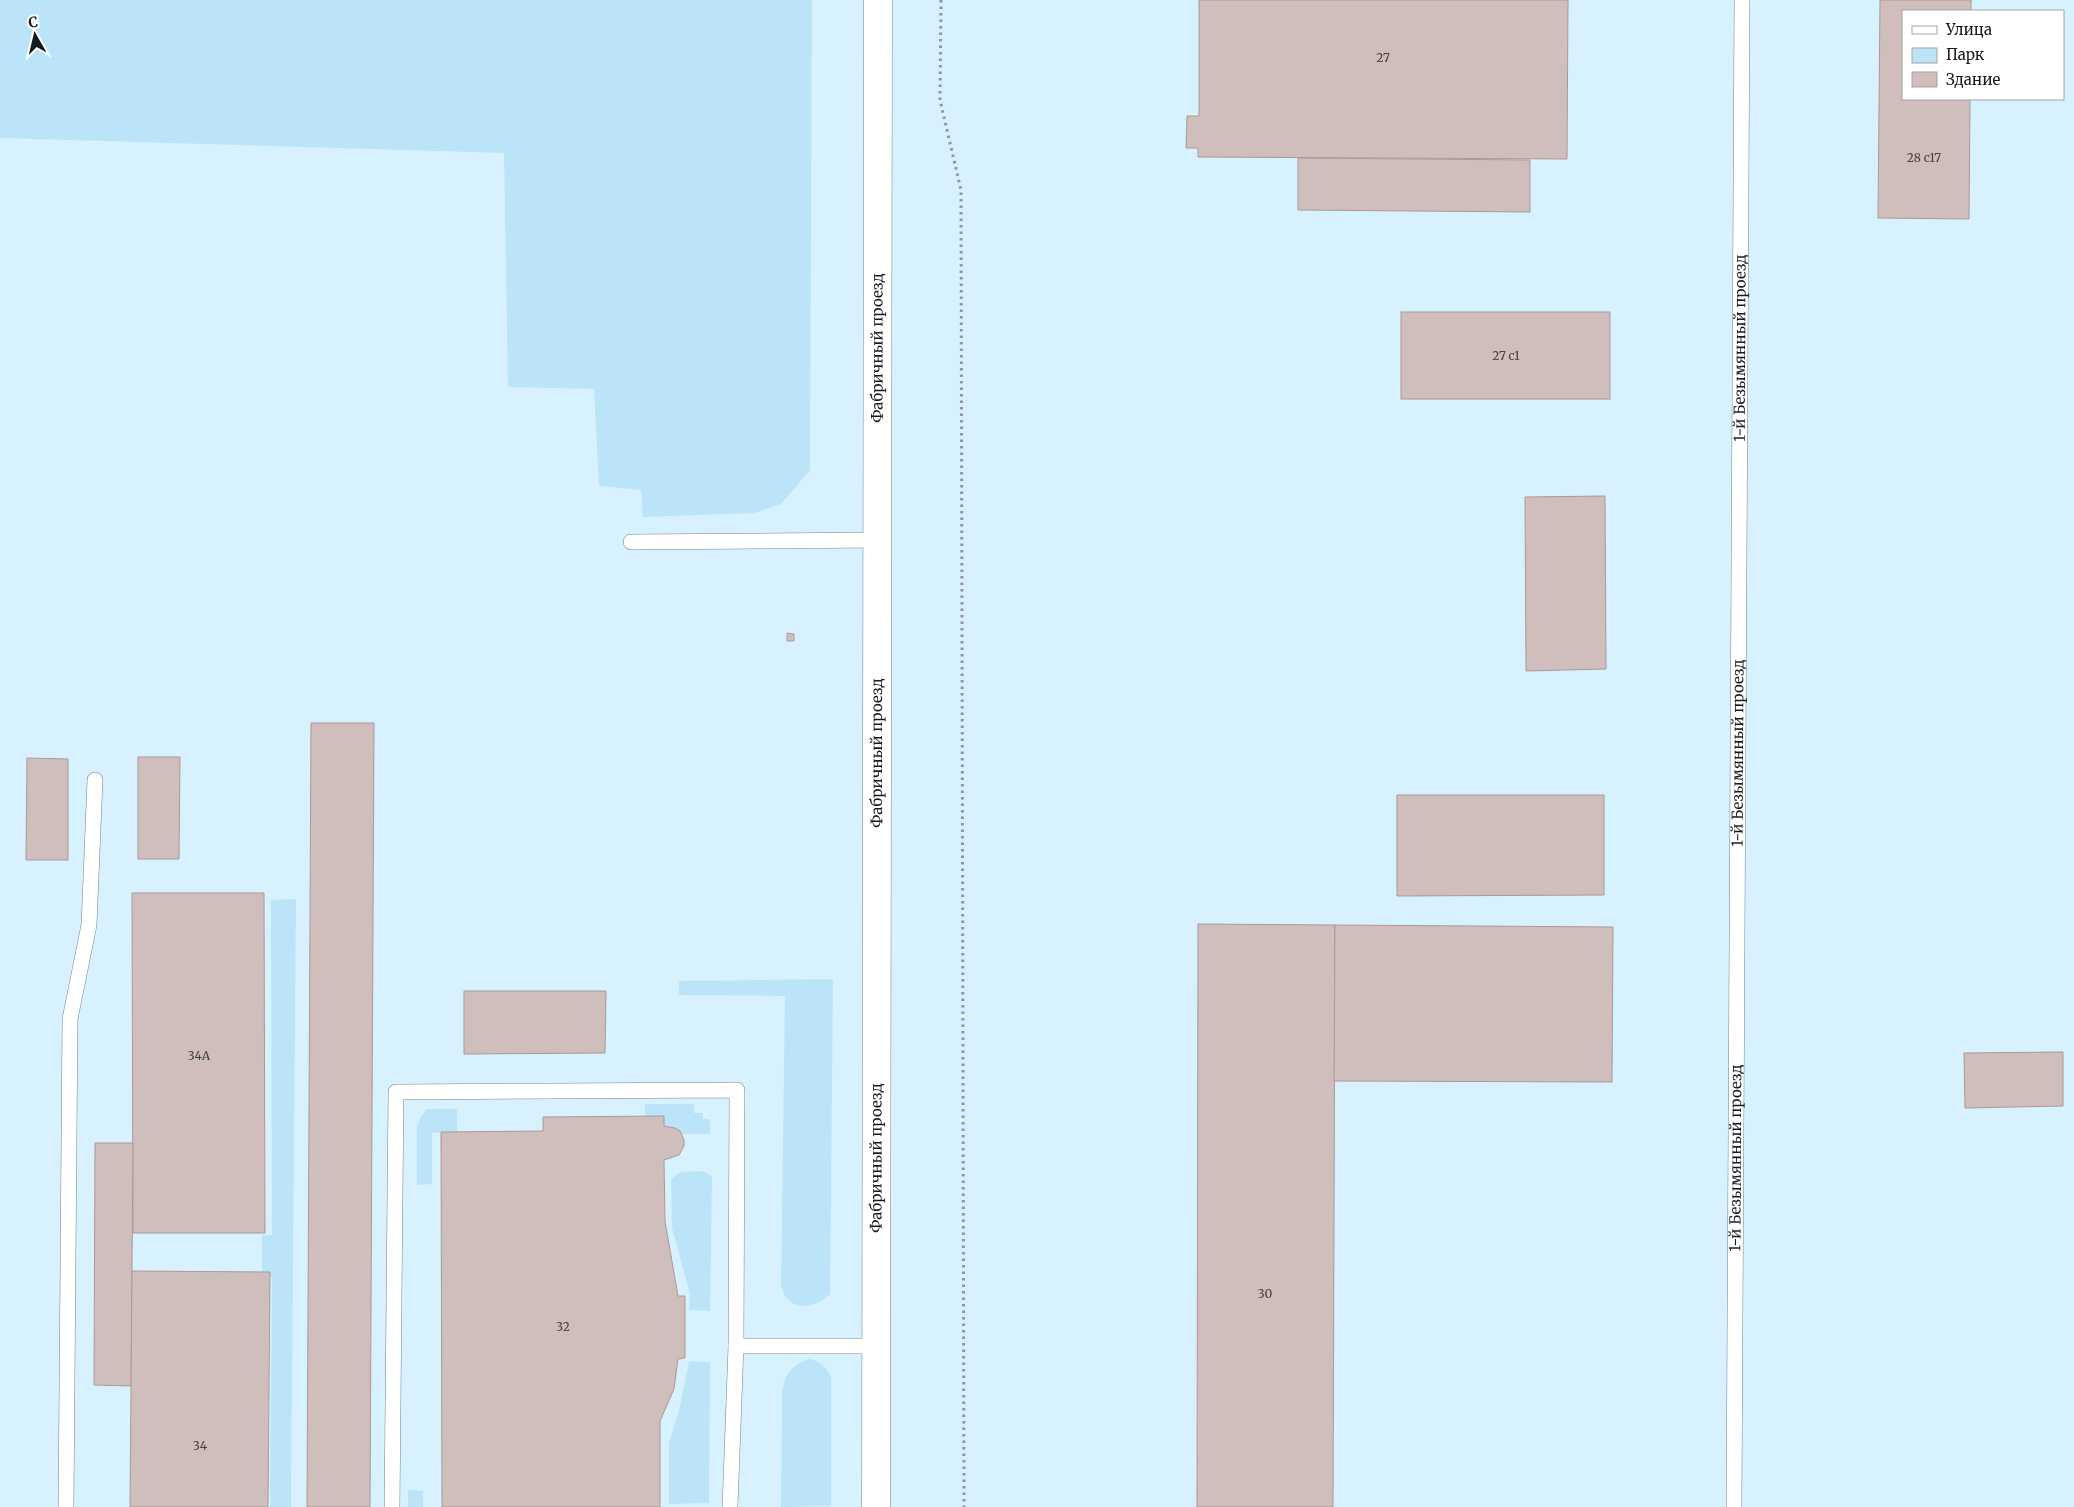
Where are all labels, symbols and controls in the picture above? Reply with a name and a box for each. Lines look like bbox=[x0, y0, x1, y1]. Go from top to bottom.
north arrow bbox=[10, 10, 60, 60]
legend bbox=[1902, 10, 2064, 100]
text: С bbox=[27, 13, 39, 32]
text: Улица bbox=[1945, 20, 1992, 39]
text: Парк bbox=[1946, 45, 1985, 64]
house number: 27 bbox=[1376, 50, 1390, 65]
text: Здание bbox=[1946, 70, 2000, 89]
house number: 28 с17 bbox=[1907, 150, 1941, 165]
street label: 1-й Безымянный проезд bbox=[1730, 254, 1750, 442]
street label: Фабричный проезд bbox=[867, 273, 887, 423]
house number: 27 с1 bbox=[1492, 348, 1520, 363]
street label: 1-й Безымянный проезд bbox=[1728, 659, 1748, 847]
street label: Фабричный проезд bbox=[867, 678, 886, 828]
house number: 34А bbox=[188, 1048, 211, 1063]
street label: 1-й Безымянный проезд bbox=[1725, 1064, 1745, 1252]
street label: Фабричный проезд bbox=[866, 1083, 886, 1233]
house number: 30 bbox=[1258, 1286, 1272, 1301]
house number: 32 bbox=[556, 1319, 570, 1334]
house number: 34 bbox=[193, 1438, 208, 1453]

